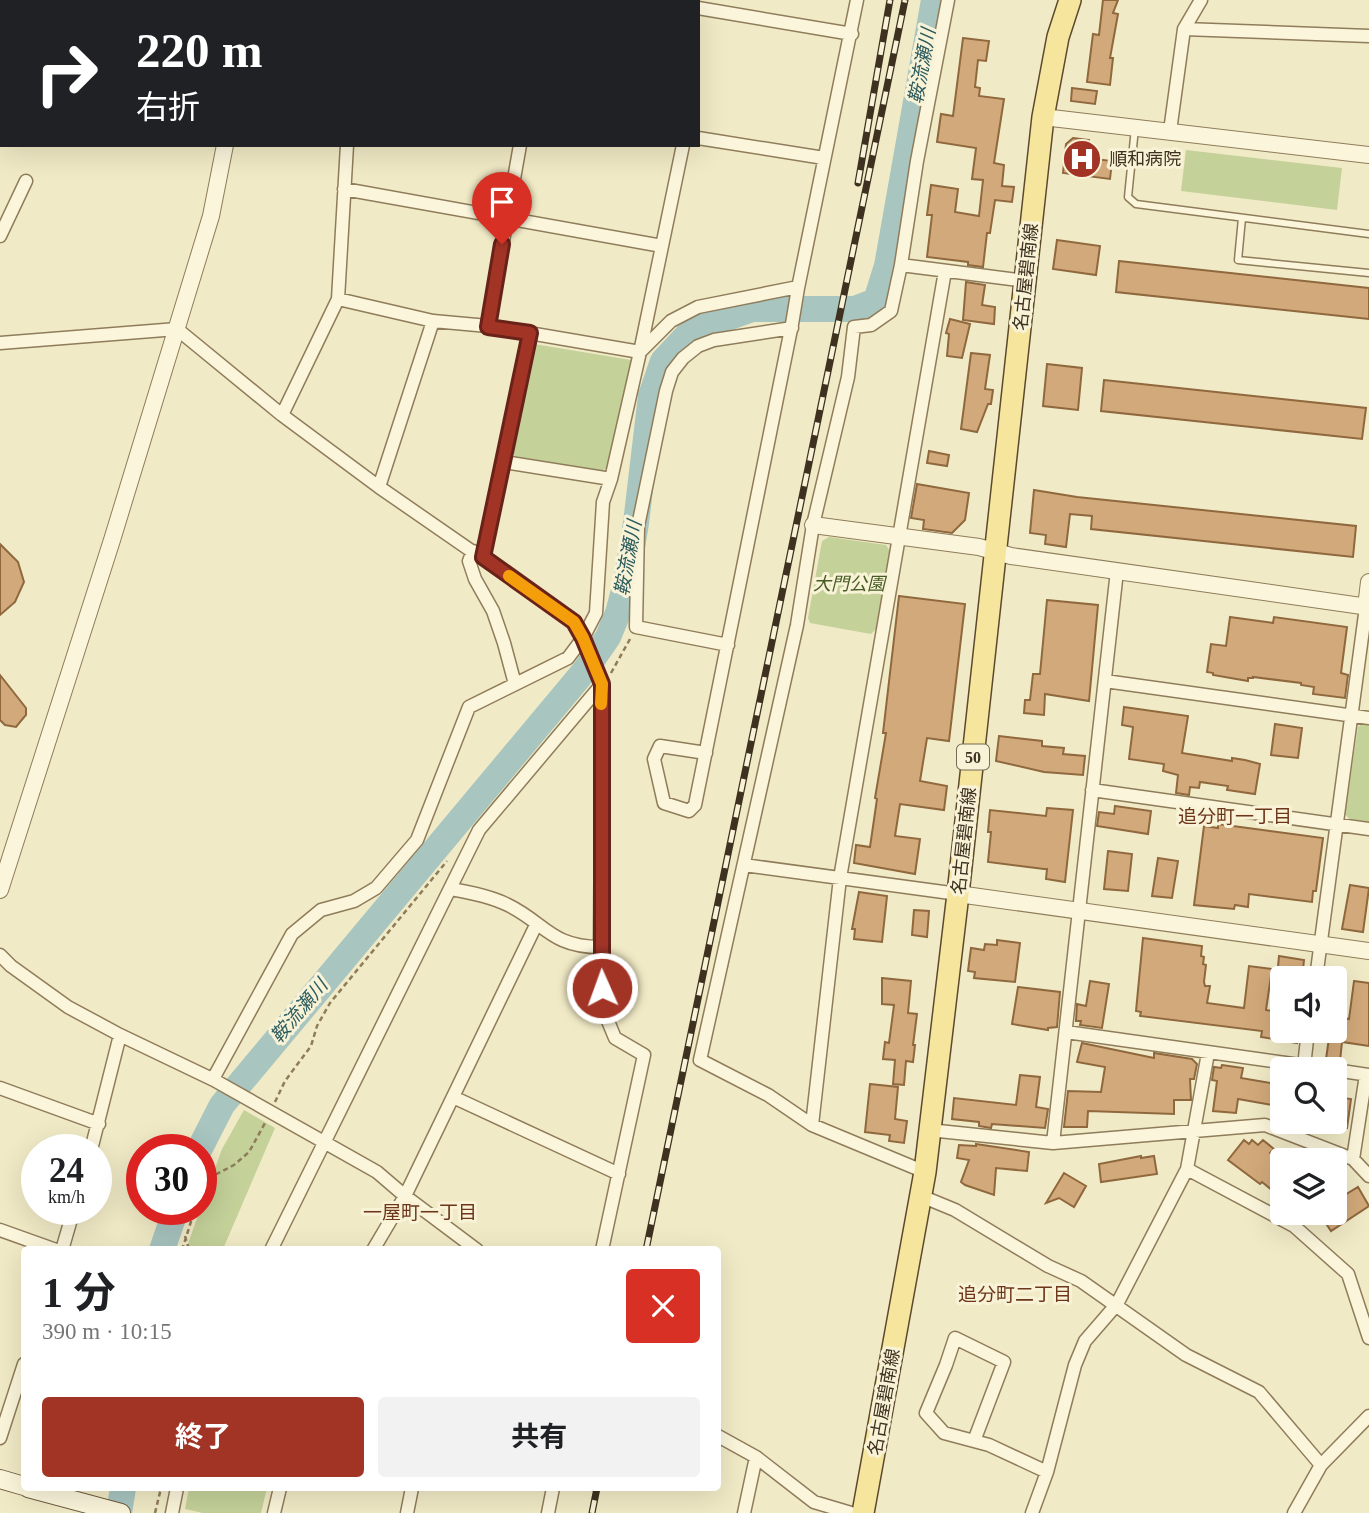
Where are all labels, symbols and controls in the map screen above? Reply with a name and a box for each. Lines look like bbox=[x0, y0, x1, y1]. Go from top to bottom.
text: 220 m bbox=[136, 23, 263, 78]
water label: 鞍流瀬川 bbox=[905, 25, 939, 105]
icon: right bbox=[21, 28, 112, 119]
text: 右折 bbox=[136, 89, 200, 125]
hospital icon: 順和病院 bbox=[1061, 138, 1103, 180]
place label: 順和病院 bbox=[1109, 149, 1181, 169]
pin bbox=[472, 172, 532, 244]
icon: arrive bbox=[483, 183, 521, 221]
street label: 名古屋碧南線 bbox=[1010, 222, 1042, 332]
water label: 鞍流瀬川 bbox=[611, 517, 645, 597]
park label: 大門公園 bbox=[813, 574, 888, 594]
road number: 50 bbox=[957, 744, 989, 770]
street label: 名古屋碧南線 bbox=[948, 786, 980, 896]
district label: 追分町一丁目 bbox=[1178, 806, 1292, 827]
position arrow bbox=[565, 951, 639, 1025]
map controls bbox=[1270, 966, 1347, 1225]
button: sound bbox=[1270, 966, 1347, 1043]
water label: 鞍流瀬川 bbox=[267, 974, 333, 1047]
button: search bbox=[1270, 1057, 1347, 1134]
speed limit sign: 30 bbox=[126, 1134, 217, 1225]
button: layers bbox=[1270, 1148, 1347, 1225]
text: 24 bbox=[49, 1151, 84, 1190]
text: km/h bbox=[48, 1187, 85, 1207]
district label: 一屋町一丁目 bbox=[363, 1202, 477, 1223]
button: close bbox=[626, 1269, 700, 1343]
text: 1 分 bbox=[42, 1270, 116, 1316]
district label: 追分町二丁目 bbox=[958, 1284, 1072, 1305]
text: 390 m · 10:15 bbox=[42, 1319, 172, 1344]
street label: 名古屋碧南線 bbox=[865, 1347, 903, 1457]
button: 終了 bbox=[42, 1397, 364, 1477]
button: 共有 bbox=[378, 1397, 700, 1477]

